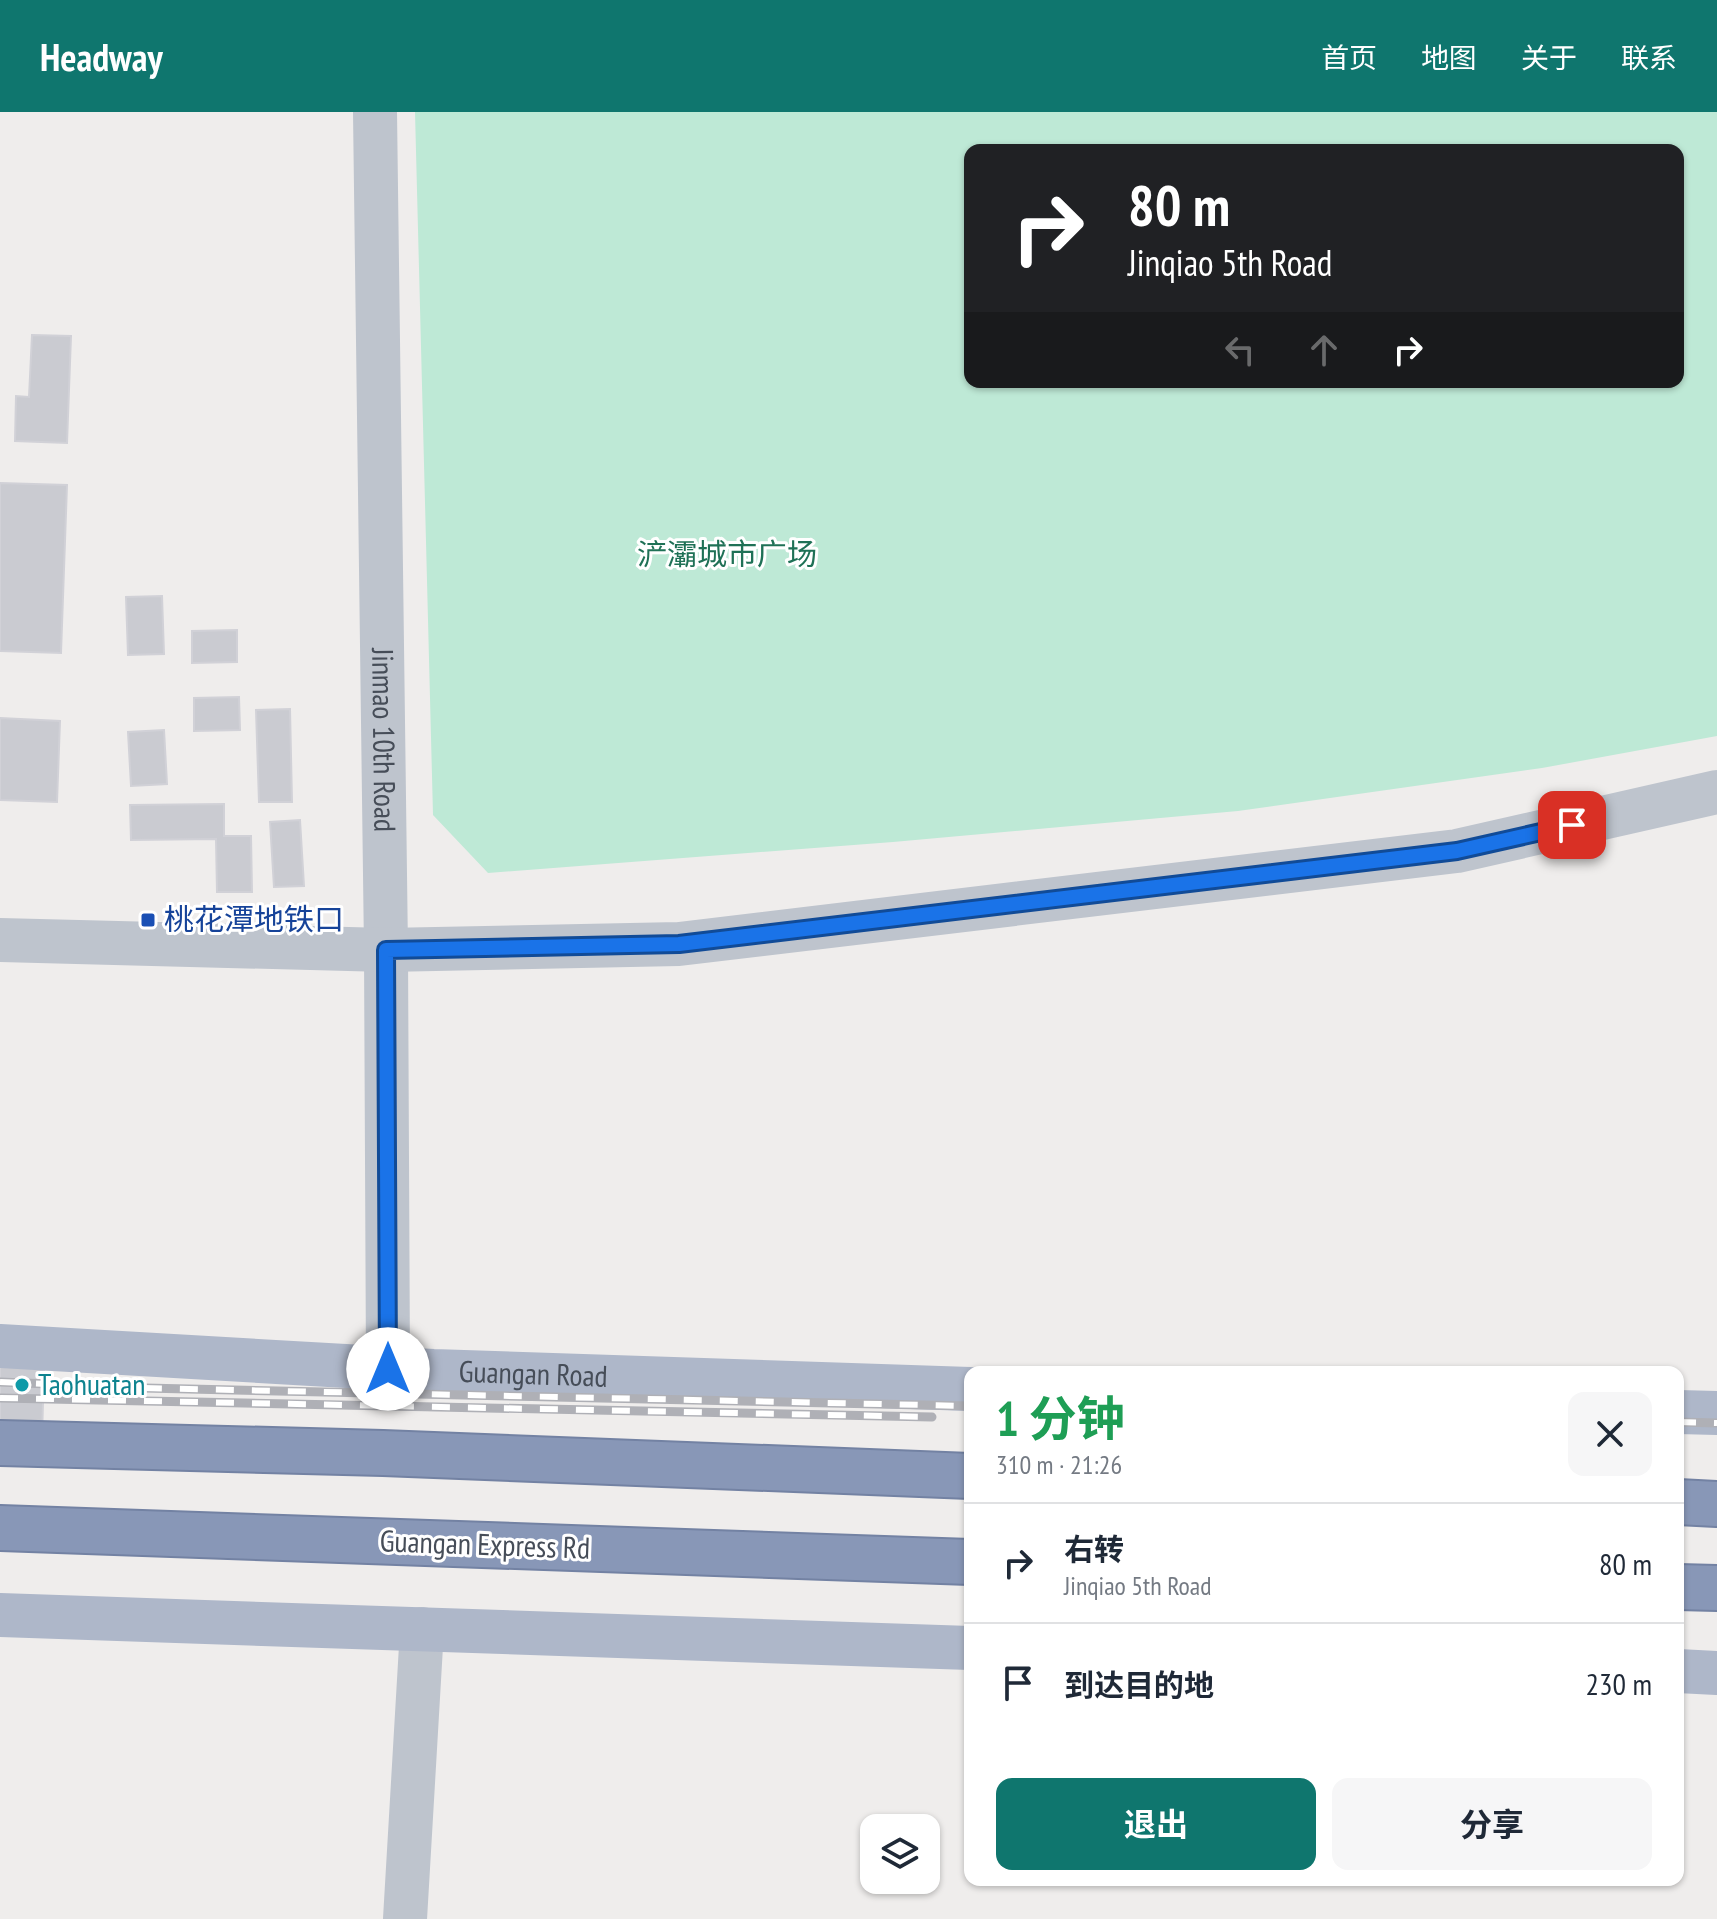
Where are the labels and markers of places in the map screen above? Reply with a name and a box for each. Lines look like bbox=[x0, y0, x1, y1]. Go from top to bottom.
pin bbox=[1538, 791, 1606, 859]
place label: 桃花潭地铁口 bbox=[164, 899, 344, 938]
marker: 桃花潭地铁口 bbox=[139, 911, 157, 929]
place label: Taohuatan bbox=[38, 1364, 145, 1403]
marker: Taohuatan bbox=[13, 1376, 31, 1394]

